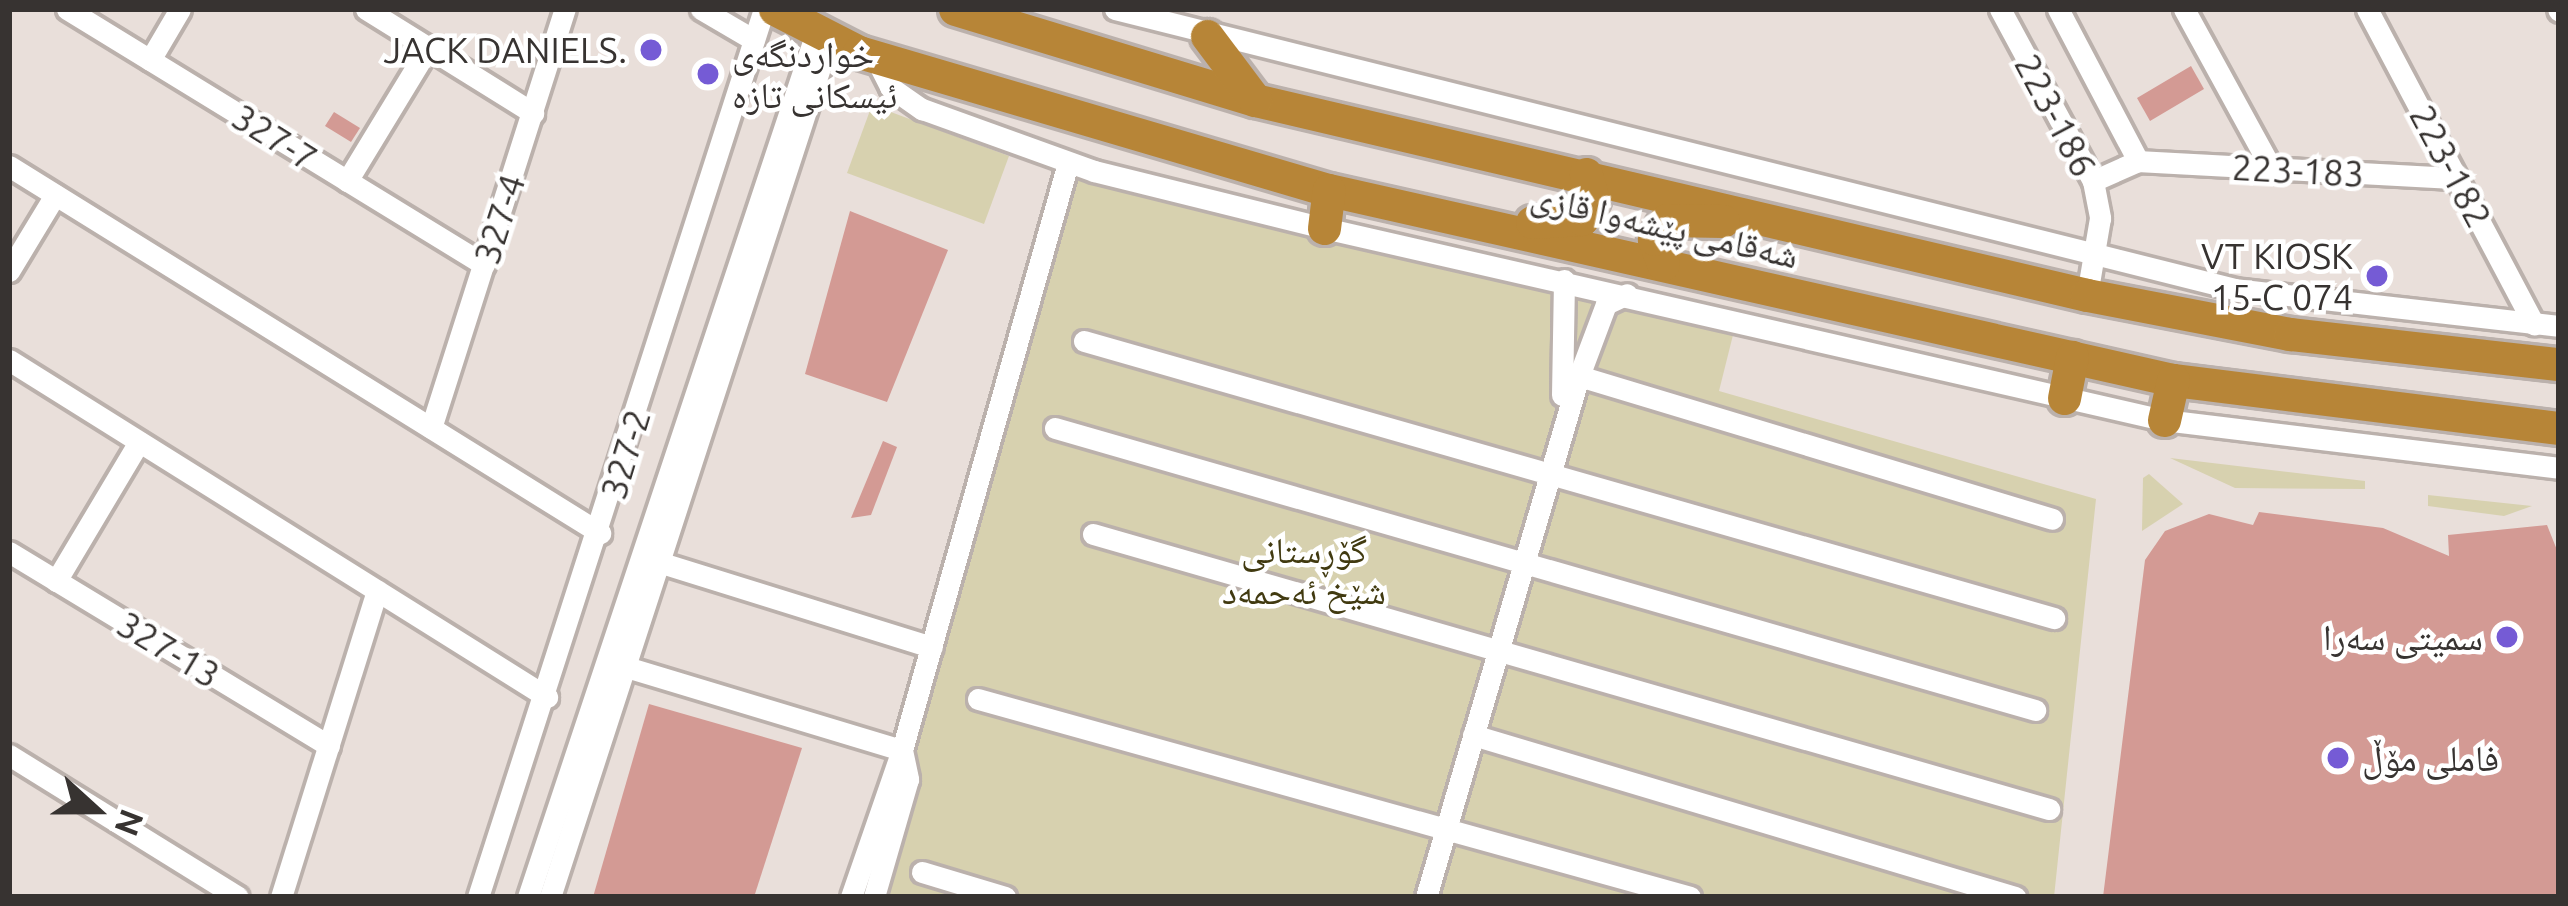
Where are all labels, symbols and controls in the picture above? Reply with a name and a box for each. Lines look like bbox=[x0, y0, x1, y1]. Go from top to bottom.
place label: JACK DANIELS. bbox=[383, 28, 627, 72]
place label: خواردنگەی ئیسکانی تازە bbox=[732, 31, 897, 116]
marker: JACK DANIELS. bbox=[638, 37, 664, 63]
street label: 223-186 bbox=[2006, 46, 2106, 184]
marker: خواردنگەی ئیسکانی تازە bbox=[695, 61, 721, 87]
street label: 327-7 bbox=[225, 94, 325, 180]
street label: 223-182 bbox=[2401, 97, 2501, 235]
street label: 223-183 bbox=[2231, 145, 2365, 195]
street label: 327-4 bbox=[464, 169, 534, 269]
street label: شەقامی پێشەوا قازی bbox=[1527, 173, 1803, 277]
place label: VT KIOSK 15-C 074 bbox=[2201, 233, 2353, 318]
marker: VT KIOSK 15-C 074 bbox=[2364, 263, 2390, 289]
street label: 327-2 bbox=[591, 404, 659, 504]
park label: گۆڕستانی شێخ ئەحمەد bbox=[1222, 527, 1386, 612]
street label: 327-13 bbox=[110, 602, 228, 696]
place label: سمیتی سەرا bbox=[2323, 615, 2483, 659]
marker: سمیتی سەرا bbox=[2494, 624, 2520, 650]
place label: فاملی مۆڵ bbox=[2362, 736, 2499, 780]
marker: فاملی مۆڵ bbox=[2325, 745, 2351, 771]
north arrow bbox=[36, 750, 156, 870]
text: N bbox=[108, 805, 152, 841]

